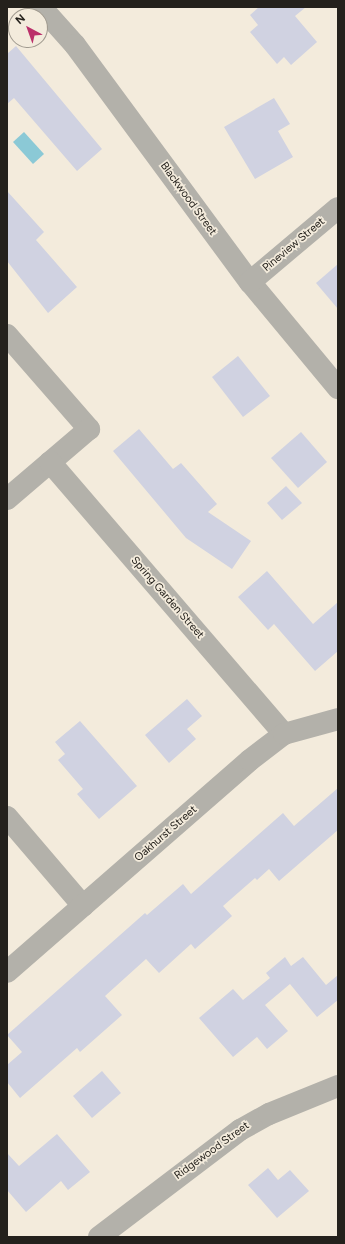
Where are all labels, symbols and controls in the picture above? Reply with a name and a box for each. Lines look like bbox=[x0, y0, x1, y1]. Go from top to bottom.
north arrow bbox=[8, 8, 48, 48]
text: N bbox=[13, 12, 28, 27]
street label: Blackwood Street bbox=[157, 160, 219, 238]
street label: Pineview Street bbox=[260, 215, 328, 275]
street label: Spring Garden Street bbox=[128, 554, 206, 642]
street label: Oakhurst Street bbox=[132, 803, 200, 865]
street label: Ridgewood Street bbox=[172, 1119, 252, 1183]

